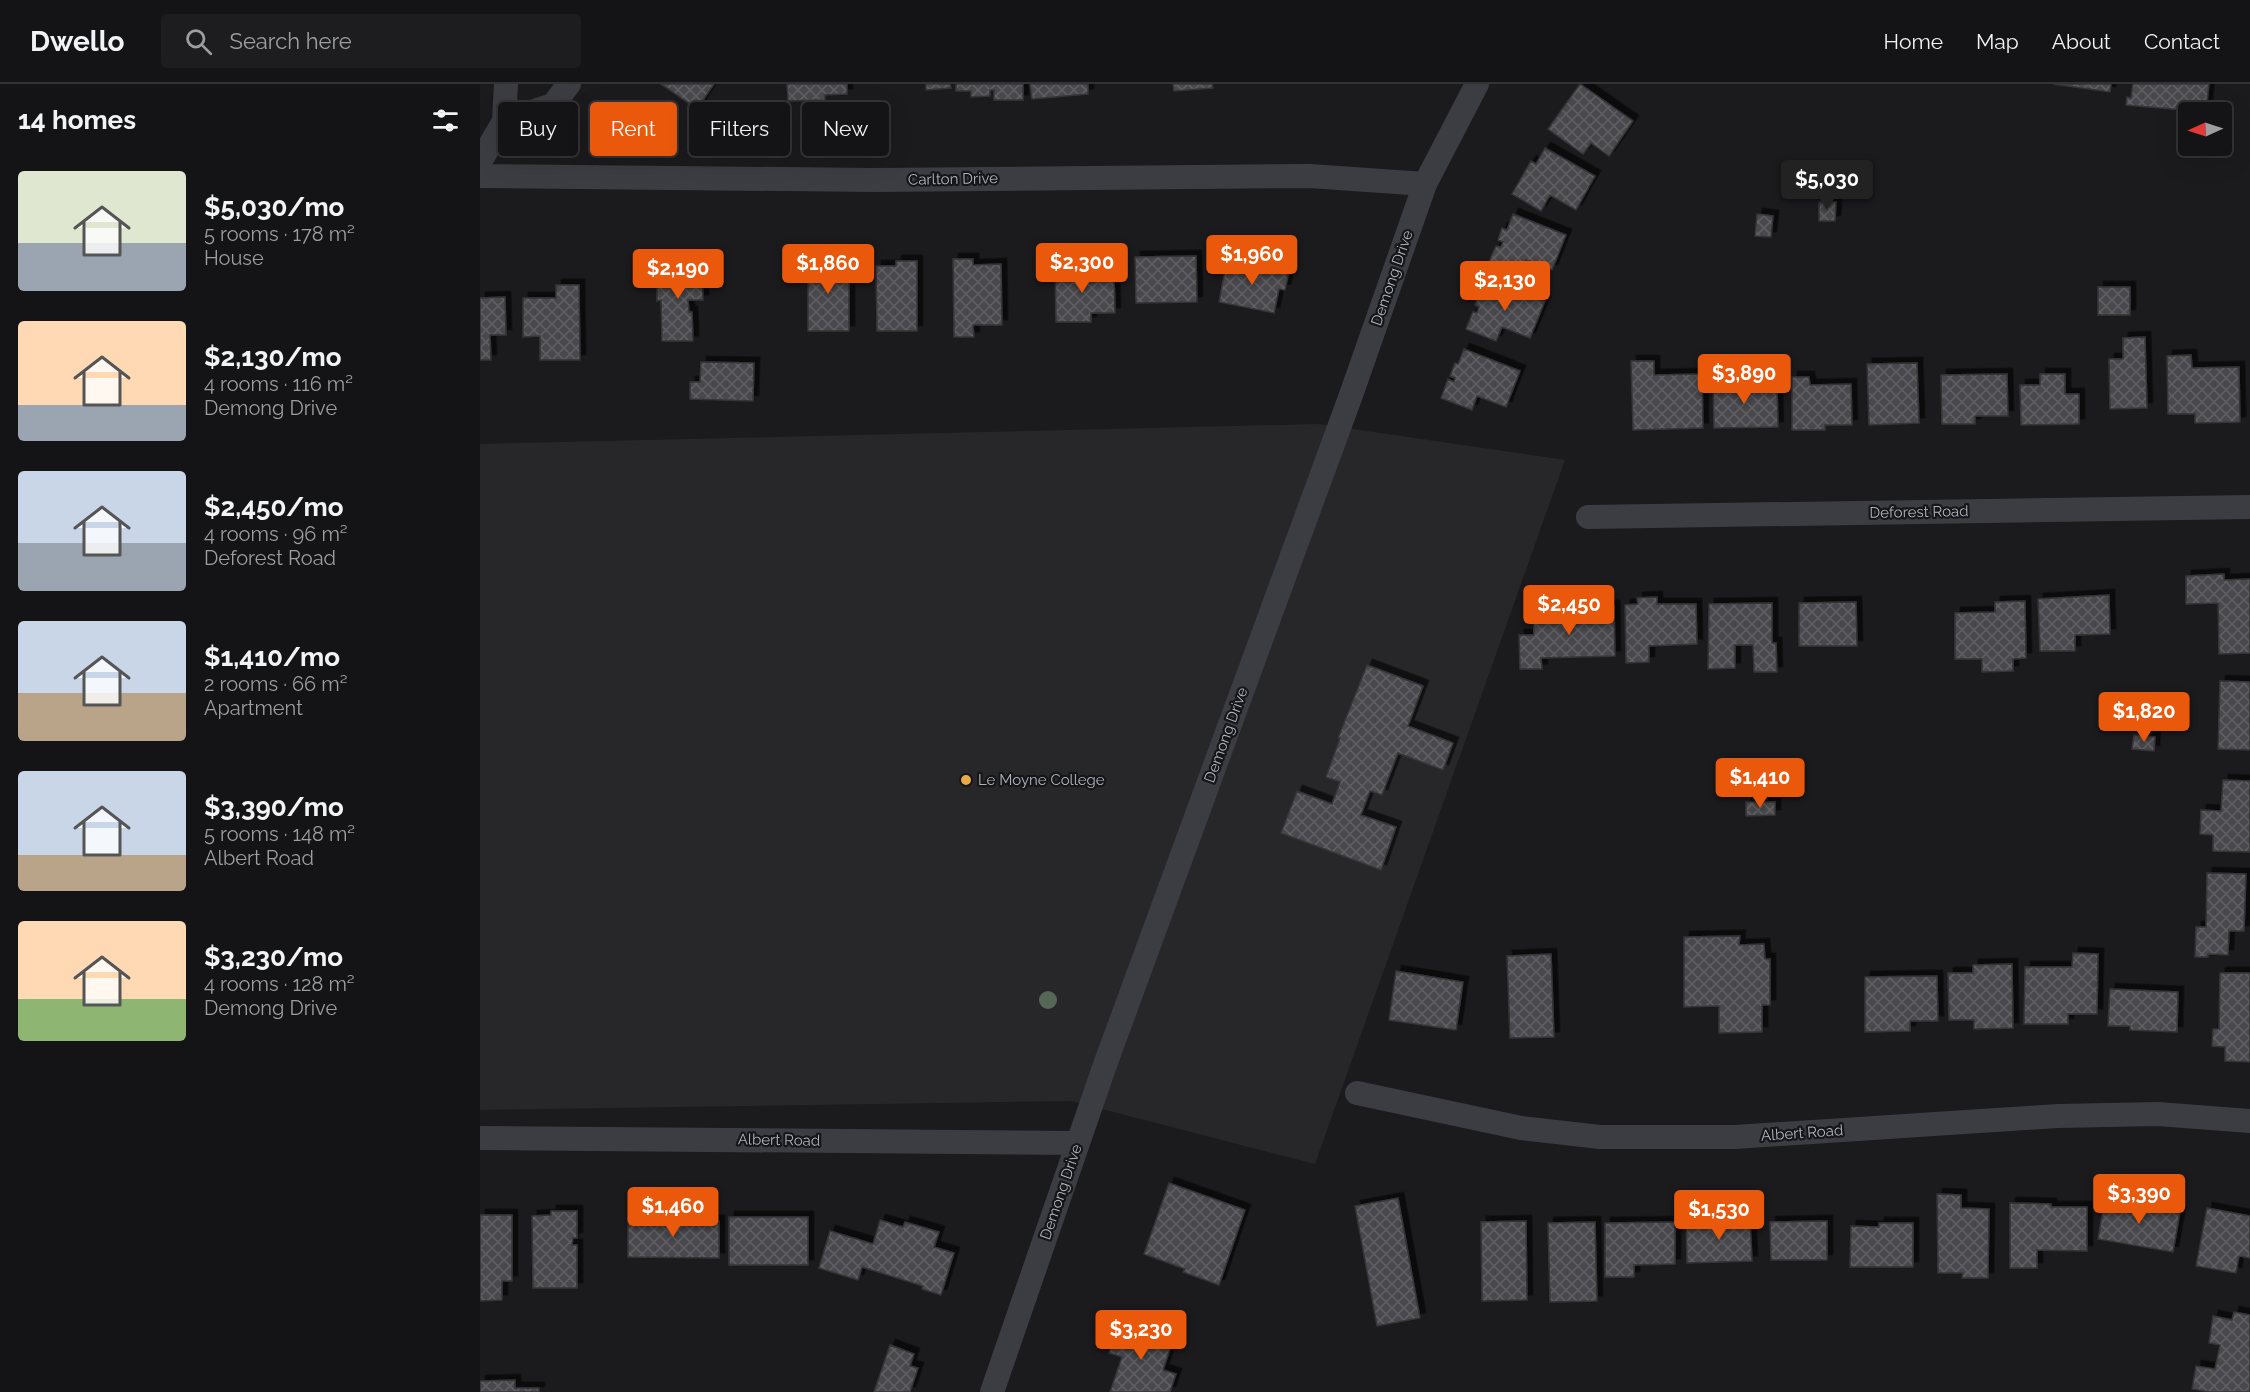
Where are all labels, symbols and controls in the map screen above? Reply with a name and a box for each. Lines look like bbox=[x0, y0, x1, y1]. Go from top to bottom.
search box bbox=[161, 14, 581, 68]
text: Dwello bbox=[30, 25, 125, 58]
icon: search bbox=[182, 25, 215, 58]
text: Search here bbox=[230, 28, 352, 54]
text: Home bbox=[1884, 29, 1943, 54]
text: Map bbox=[1976, 29, 2019, 54]
text: About bbox=[2052, 29, 2111, 54]
text: Contact bbox=[2144, 29, 2220, 54]
chip: Buy bbox=[498, 102, 578, 156]
chip: Rent bbox=[590, 102, 677, 156]
chip: Filters bbox=[689, 102, 790, 156]
chip: New bbox=[802, 102, 889, 156]
north arrow bbox=[2178, 102, 2232, 156]
map controls bbox=[2178, 102, 2232, 156]
icon: filters bbox=[429, 104, 462, 137]
text: 14 homes bbox=[18, 105, 136, 135]
pin: $5,030 bbox=[1778, 160, 1876, 211]
text: $5,030 bbox=[1795, 167, 1859, 191]
street label: Carlton Drive bbox=[908, 169, 998, 189]
text: $5,030/mo bbox=[204, 192, 344, 222]
icon: home bbox=[66, 195, 138, 267]
text: 5 rooms · 178 m² bbox=[204, 222, 355, 246]
street label: Demong Drive bbox=[1367, 228, 1417, 328]
pin: $1,960 bbox=[1203, 235, 1301, 286]
text: $1,960 bbox=[1220, 242, 1284, 266]
pin: $2,300 bbox=[1033, 243, 1131, 294]
pin: $1,860 bbox=[779, 244, 877, 295]
text: House bbox=[204, 246, 264, 270]
pin: $2,190 bbox=[629, 249, 727, 300]
text: $2,300 bbox=[1050, 250, 1114, 274]
text: $1,860 bbox=[796, 251, 860, 275]
text: $2,190 bbox=[647, 256, 709, 280]
pin: $2,130 bbox=[1456, 261, 1554, 312]
text: $2,130 bbox=[1474, 268, 1536, 292]
text: $2,130/mo bbox=[204, 342, 342, 372]
icon: home bbox=[66, 345, 138, 417]
pin: $3,890 bbox=[1695, 354, 1793, 405]
text: $3,890 bbox=[1712, 361, 1776, 385]
text: 4 rooms · 116 m² bbox=[204, 372, 353, 396]
text: Demong Drive bbox=[204, 396, 337, 420]
text: $2,450/mo bbox=[204, 492, 343, 522]
icon: home bbox=[66, 495, 138, 567]
street label: Deforest Road bbox=[1869, 502, 1969, 522]
text: 4 rooms · 96 m² bbox=[204, 522, 348, 546]
text: Deforest Road bbox=[204, 546, 336, 570]
pin: $2,450 bbox=[1520, 585, 1618, 636]
text: $2,450 bbox=[1537, 592, 1601, 616]
text: $1,410/mo bbox=[204, 642, 340, 672]
icon: home bbox=[66, 645, 138, 717]
text: 2 rooms · 66 m² bbox=[204, 672, 347, 696]
street label: Demong Drive bbox=[1200, 685, 1252, 785]
pin: $1,820 bbox=[2095, 692, 2193, 743]
text: Apartment bbox=[204, 696, 303, 720]
text: $1,820 bbox=[2113, 699, 2175, 723]
pin: $1,410 bbox=[1711, 758, 1809, 809]
text: $1,410 bbox=[1730, 765, 1790, 789]
place label: Le Moyne College bbox=[978, 771, 1105, 789]
marker: Le Moyne College bbox=[959, 773, 973, 787]
text: $3,390/mo bbox=[204, 792, 344, 822]
icon: home bbox=[66, 795, 138, 867]
text: 5 rooms · 148 m² bbox=[204, 822, 355, 846]
text: Albert Road bbox=[204, 846, 314, 870]
text: $3,230/mo bbox=[204, 942, 343, 972]
icon: home bbox=[66, 945, 138, 1017]
text: 4 rooms · 128 m² bbox=[204, 972, 355, 996]
text: Demong Drive bbox=[204, 996, 337, 1020]
street label: Albert Road bbox=[1760, 1121, 1844, 1145]
street label: Albert Road bbox=[738, 1130, 820, 1150]
street label: Demong Drive bbox=[1036, 1142, 1086, 1242]
pin: $3,390 bbox=[2090, 1174, 2188, 1225]
text: $3,390 bbox=[2107, 1181, 2171, 1205]
pin: $1,460 bbox=[624, 1187, 722, 1238]
pin: $1,530 bbox=[1670, 1190, 1768, 1241]
text: $1,460 bbox=[641, 1194, 705, 1218]
text: $1,530 bbox=[1688, 1197, 1750, 1221]
pin: $3,230 bbox=[1092, 1310, 1190, 1361]
text: $3,230 bbox=[1109, 1317, 1173, 1341]

